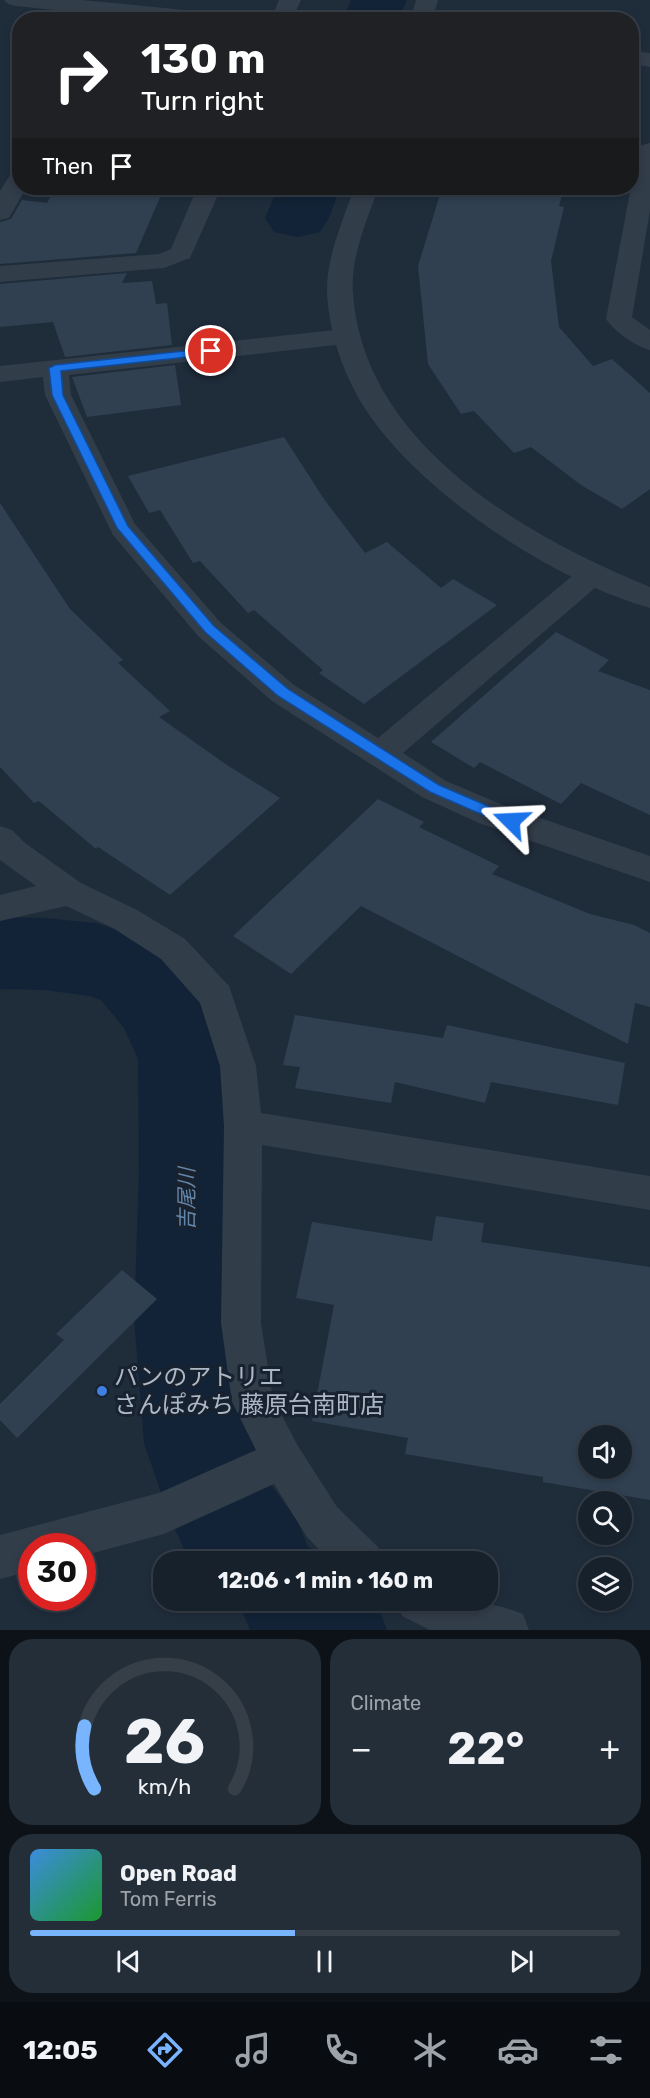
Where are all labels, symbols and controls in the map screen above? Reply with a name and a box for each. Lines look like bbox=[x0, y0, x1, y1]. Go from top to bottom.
text: 130 m bbox=[141, 34, 266, 84]
icon: right bbox=[42, 36, 120, 114]
text: Turn right bbox=[141, 85, 264, 117]
icon: arrive bbox=[105, 150, 138, 183]
text: Then bbox=[42, 153, 93, 180]
pin bbox=[185, 325, 236, 376]
icon: arrive bbox=[194, 334, 227, 367]
position arrow bbox=[479, 789, 543, 853]
water label: 吉尾川 bbox=[174, 1166, 199, 1231]
place label: パンのアトリエ さんぽみち 藤原台南町店 bbox=[114, 1363, 384, 1419]
marker: パンのアトリエ さんぽみち 藤原台南町店 bbox=[95, 1384, 109, 1398]
map controls bbox=[578, 1425, 632, 1611]
button: sound bbox=[578, 1425, 632, 1479]
button: search bbox=[578, 1491, 632, 1545]
speed limit sign: 30 bbox=[18, 1533, 96, 1611]
button: layers bbox=[578, 1557, 632, 1611]
text: 12:06 · 1 min · 160 m bbox=[218, 1567, 433, 1594]
text: Climate bbox=[351, 1691, 421, 1715]
text: 26 bbox=[124, 1705, 205, 1779]
text: 22° bbox=[447, 1722, 524, 1775]
text: − bbox=[351, 1729, 372, 1768]
text: + bbox=[599, 1729, 620, 1768]
text: km/h bbox=[138, 1774, 192, 1799]
text: Open Road bbox=[120, 1860, 237, 1887]
text: Tom Ferris bbox=[120, 1887, 217, 1911]
icon: previous bbox=[112, 1945, 145, 1978]
icon: pause bbox=[308, 1945, 341, 1978]
icon: next bbox=[505, 1945, 538, 1978]
icon: directions bbox=[144, 2029, 186, 2071]
icon: music bbox=[232, 2029, 274, 2071]
icon: phone bbox=[320, 2029, 362, 2071]
icon: climate bbox=[409, 2029, 451, 2071]
icon: car bbox=[497, 2029, 539, 2071]
icon: filters bbox=[585, 2029, 627, 2071]
text: 12:05 bbox=[23, 2034, 98, 2066]

